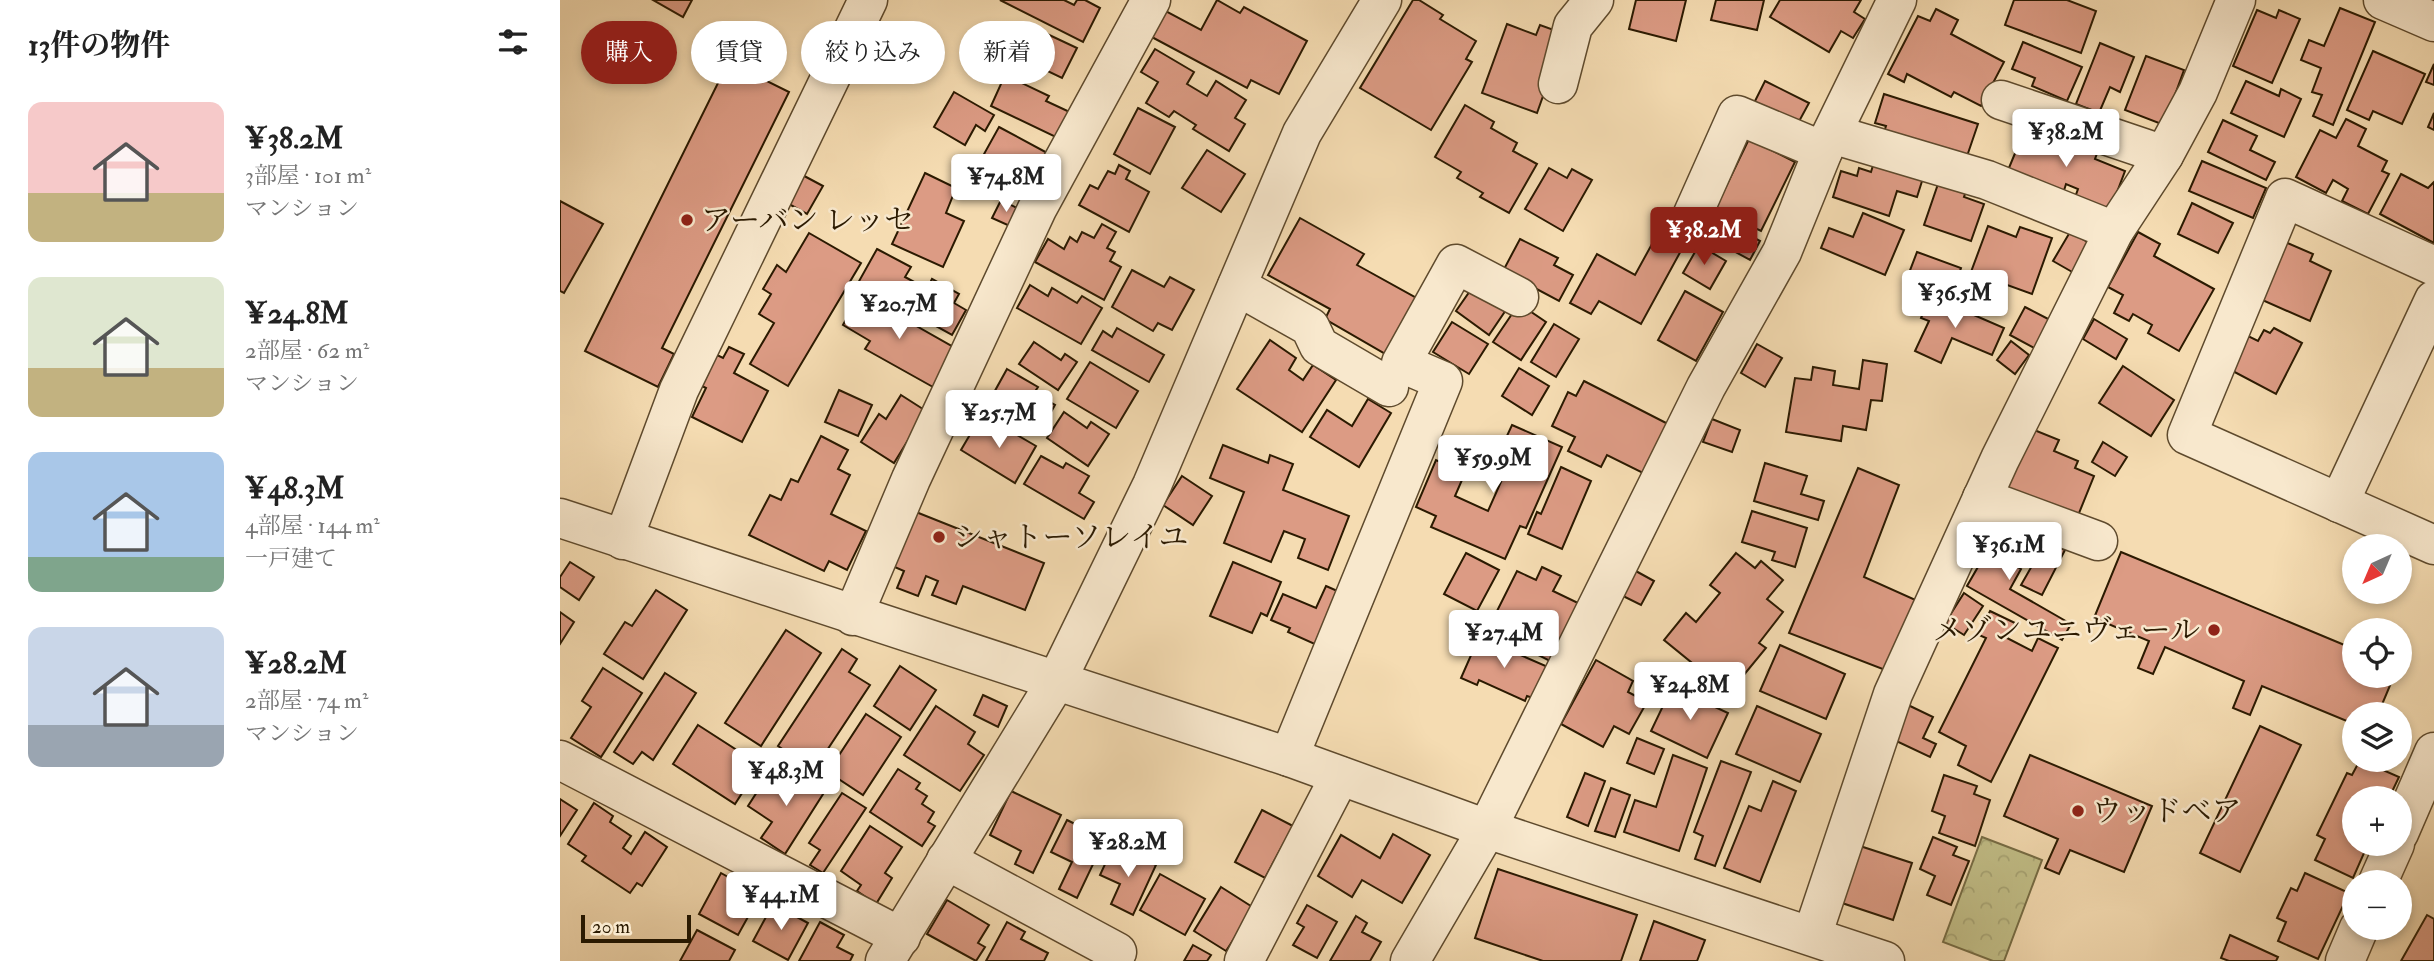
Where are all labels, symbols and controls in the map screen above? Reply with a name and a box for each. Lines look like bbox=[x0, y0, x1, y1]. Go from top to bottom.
chip: 購入 bbox=[581, 21, 677, 84]
chip: 賃貸 bbox=[691, 21, 787, 84]
chip: 絞り込み bbox=[801, 21, 945, 84]
chip: 新着 bbox=[959, 21, 1055, 84]
icon: filters bbox=[494, 23, 532, 61]
text: 13件の物件 bbox=[28, 27, 170, 64]
pin: ¥38.2M bbox=[2009, 110, 2123, 169]
text: ¥38.2M bbox=[2028, 117, 2104, 146]
text: ¥38.2M bbox=[245, 120, 343, 157]
icon: home bbox=[84, 130, 168, 214]
pin: ¥74.8M bbox=[949, 154, 1063, 214]
text: 3部屋 · 101 m² bbox=[245, 161, 371, 190]
text: ¥74.8M bbox=[967, 162, 1045, 191]
text: マンション bbox=[245, 194, 359, 223]
place label: アーバン レッセ bbox=[701, 202, 915, 239]
pin: ¥38.2M bbox=[1647, 208, 1761, 267]
marker: アーバン レッセ bbox=[679, 212, 695, 228]
text: ¥38.2M bbox=[1666, 215, 1742, 244]
pin: ¥36.5M bbox=[1898, 270, 2012, 330]
text: ¥36.5M bbox=[1918, 278, 1992, 307]
pin: ¥20.7M bbox=[842, 282, 956, 341]
text: ¥20.7M bbox=[860, 289, 938, 318]
text: ¥24.8M bbox=[245, 295, 349, 332]
icon: home bbox=[84, 305, 168, 389]
text: 2部屋 · 62 m² bbox=[245, 336, 369, 365]
text: マンション bbox=[245, 369, 359, 398]
pin: ¥25.7M bbox=[942, 391, 1056, 450]
text: ¥25.7M bbox=[962, 398, 1036, 427]
pin: ¥59.9M bbox=[1436, 435, 1550, 495]
text: ¥59.9M bbox=[1454, 443, 1532, 472]
text: ¥48.3M bbox=[245, 470, 344, 507]
icon: home bbox=[84, 480, 168, 564]
text: 4部屋 · 144 m² bbox=[245, 511, 380, 540]
place label: シャトーソレイユ bbox=[953, 519, 1189, 556]
pin: ¥36.1M bbox=[1952, 522, 2066, 582]
marker: シャトーソレイユ bbox=[931, 529, 947, 545]
text: ¥36.1M bbox=[1973, 530, 2045, 559]
north arrow bbox=[2342, 534, 2412, 604]
map controls bbox=[2342, 534, 2412, 940]
text: 一戸建て bbox=[245, 544, 337, 573]
pin: ¥27.4M bbox=[1447, 610, 1561, 670]
place label: メゾンユニヴェール bbox=[1933, 612, 2200, 649]
text: ¥27.4M bbox=[1465, 618, 1543, 647]
button: locate bbox=[2342, 618, 2412, 688]
marker: メゾンユニヴェール bbox=[2206, 622, 2222, 638]
text: ¥28.2M bbox=[245, 645, 347, 682]
icon: home bbox=[84, 655, 168, 739]
pin: ¥24.8M bbox=[1633, 662, 1747, 722]
text: ¥24.8M bbox=[1650, 670, 1730, 699]
text: 2部屋 · 74 m² bbox=[245, 686, 368, 715]
button: layers bbox=[2342, 702, 2412, 772]
text: マンション bbox=[245, 719, 359, 748]
pin: ¥48.3M bbox=[729, 748, 843, 808]
text: ¥48.3M bbox=[748, 756, 824, 785]
button: + bbox=[2342, 786, 2412, 856]
place label: ウッドベア bbox=[2092, 793, 2241, 830]
marker: ウッドベア bbox=[2070, 803, 2086, 819]
pin: ¥28.2M bbox=[1071, 820, 1185, 879]
text: ¥28.2M bbox=[1089, 827, 1167, 856]
button: − bbox=[2342, 870, 2412, 940]
pin: ¥44.1M bbox=[724, 872, 838, 932]
text: ¥44.1M bbox=[742, 880, 820, 909]
scale bar bbox=[581, 912, 691, 944]
text: 20 m bbox=[592, 915, 630, 939]

